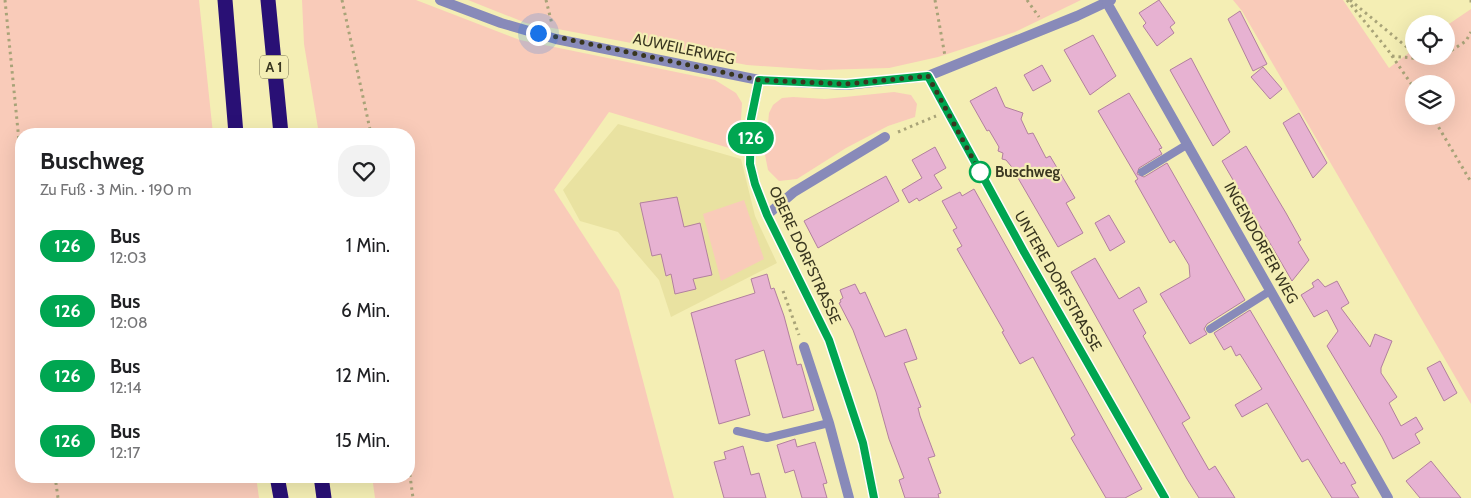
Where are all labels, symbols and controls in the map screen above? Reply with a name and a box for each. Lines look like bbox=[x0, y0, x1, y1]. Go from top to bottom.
map controls bbox=[1405, 15, 1455, 125]
button: locate bbox=[1405, 15, 1455, 65]
your location bbox=[526, 21, 551, 46]
street label: AUWEILERWEG bbox=[632, 29, 736, 69]
road number: A 1 bbox=[260, 56, 288, 78]
button: layers bbox=[1405, 75, 1455, 125]
line badge: 126 bbox=[722, 122, 780, 154]
text: 126 bbox=[738, 127, 764, 149]
button: heart bbox=[338, 145, 390, 197]
text: Buschweg bbox=[40, 146, 144, 175]
marker: Buschweg bbox=[969, 161, 991, 183]
place label: Buschweg bbox=[995, 163, 1060, 181]
street label: INGENDORFER WEG bbox=[1220, 179, 1302, 307]
text: Zu Fuß · 3 Min. · 190 m bbox=[40, 180, 192, 199]
street label: OBERE DORFSTRASSE bbox=[765, 183, 845, 327]
street label: UNTERE DORFSTRASSE bbox=[1011, 208, 1105, 354]
text: Bus bbox=[110, 225, 140, 248]
text: 1 Min. bbox=[346, 234, 390, 257]
text: 126 bbox=[54, 235, 81, 257]
text: 12:03 bbox=[110, 248, 147, 267]
text: Bus bbox=[110, 290, 140, 313]
text: 6 Min. bbox=[341, 299, 390, 322]
text: 126 bbox=[54, 300, 81, 322]
text: 12:08 bbox=[110, 313, 148, 332]
text: Bus bbox=[110, 355, 140, 378]
text: 12 Min. bbox=[336, 364, 390, 387]
text: 126 bbox=[54, 365, 81, 387]
text: 12:14 bbox=[110, 378, 141, 397]
text: Bus bbox=[110, 420, 140, 443]
text: 15 Min. bbox=[335, 429, 390, 452]
text: 126 bbox=[54, 430, 81, 452]
text: 12:17 bbox=[110, 443, 140, 462]

